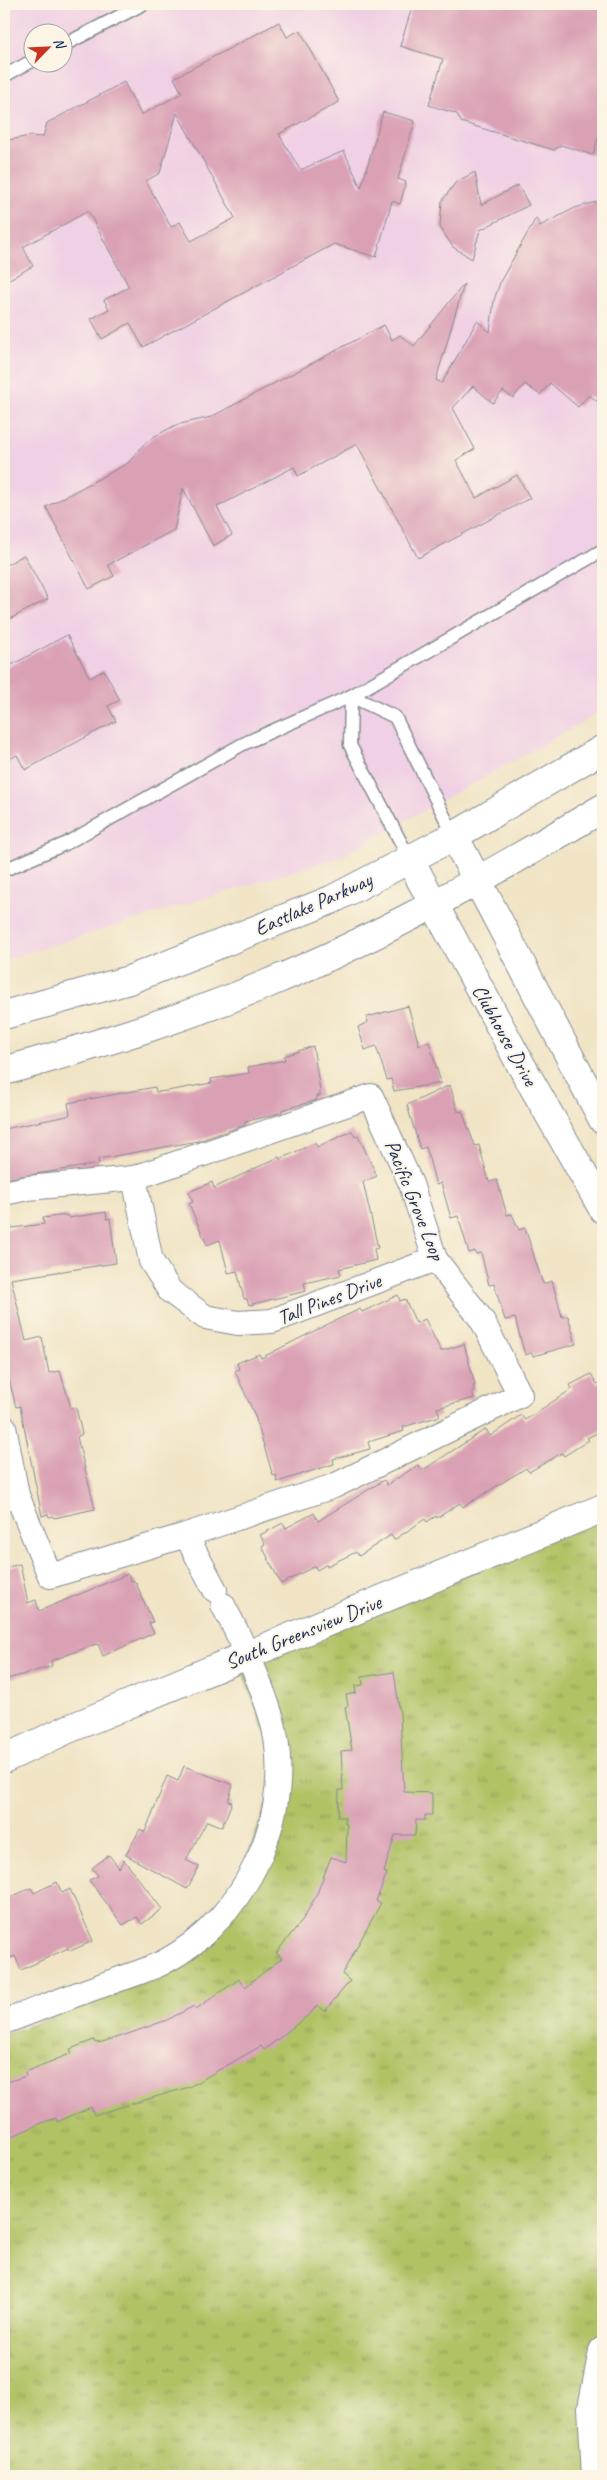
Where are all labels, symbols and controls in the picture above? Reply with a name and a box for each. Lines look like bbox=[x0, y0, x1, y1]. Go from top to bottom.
north arrow bbox=[22, 22, 72, 72]
text: N bbox=[50, 35, 70, 52]
street label: Eastlake Parkway bbox=[250, 866, 377, 941]
street label: Clubhouse Drive bbox=[467, 980, 544, 1091]
street label: Pacific Grove Loop bbox=[379, 1136, 451, 1265]
street label: Tall Pines Drive bbox=[274, 1267, 386, 1331]
street label: South Greensview Drive bbox=[221, 1588, 386, 1675]

